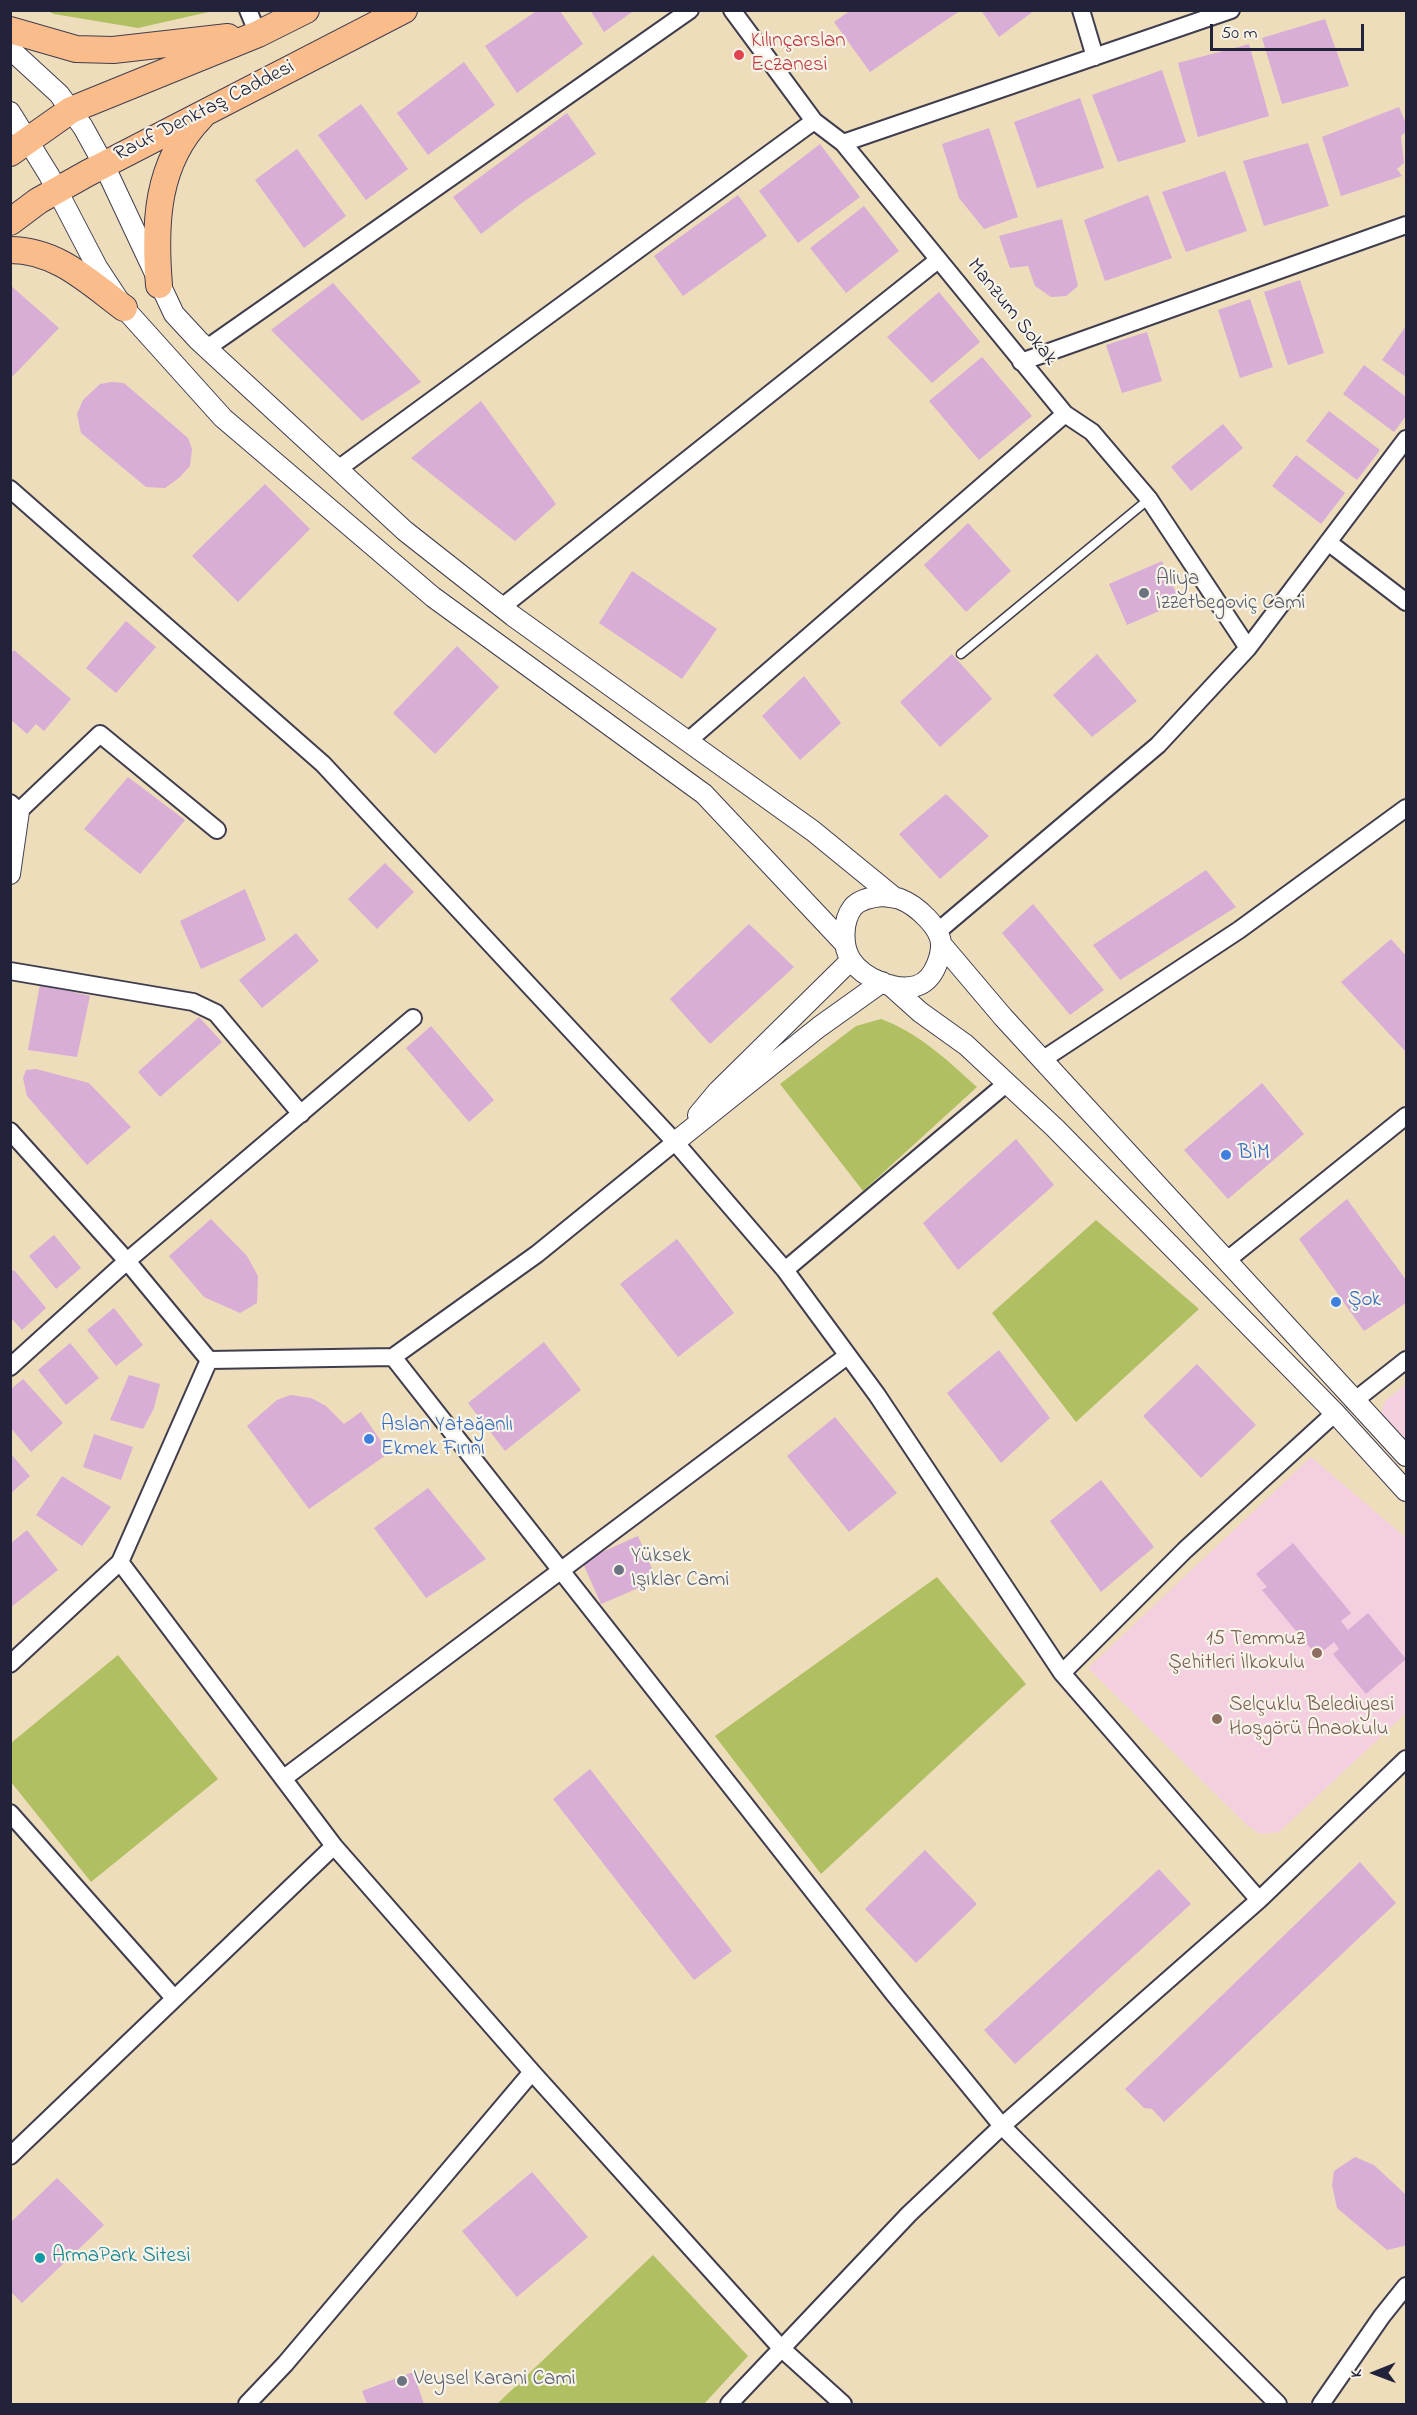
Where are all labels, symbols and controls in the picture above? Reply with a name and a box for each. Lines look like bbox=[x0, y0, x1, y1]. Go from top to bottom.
scale bar bbox=[1213, 12, 1368, 50]
text: 50 m bbox=[1221, 21, 1258, 47]
place label: Kılınçarslan Eczanesi bbox=[751, 30, 846, 80]
marker: Kılınçarslan Eczanesi bbox=[732, 48, 746, 62]
street label: Rauf Denktaş Caddesi bbox=[111, 56, 299, 168]
street label: Manzum Sokak bbox=[960, 254, 1062, 372]
place label: Aliya İzzetbegoviç Cami bbox=[1156, 568, 1305, 618]
marker: Aliya İzzetbegoviç Cami bbox=[1137, 586, 1151, 600]
place label: BİM bbox=[1238, 1142, 1270, 1168]
marker: BİM bbox=[1219, 1148, 1233, 1162]
place label: Şok bbox=[1348, 1289, 1381, 1315]
marker: Şok bbox=[1329, 1295, 1343, 1309]
place label: Aslan Yatağanlı Ekmek Fırını bbox=[381, 1414, 513, 1464]
marker: Aslan Yatağanlı Ekmek Fırını bbox=[362, 1432, 376, 1446]
place label: Yüksek Işıklar Cami bbox=[631, 1545, 729, 1595]
marker: Yüksek Işıklar Cami bbox=[612, 1563, 626, 1577]
place label: 15 Temmuz Şehitleri İlkokulu bbox=[1168, 1628, 1305, 1678]
marker: 15 Temmuz Şehitleri İlkokulu bbox=[1310, 1646, 1324, 1660]
place label: Selçuklu Belediyesi Hoşgörü Anaokulu bbox=[1229, 1694, 1394, 1744]
marker: Selçuklu Belediyesi Hoşgörü Anaokulu bbox=[1210, 1712, 1224, 1726]
place label: ArmaPark Sitesi bbox=[52, 2245, 190, 2271]
marker: ArmaPark Sitesi bbox=[33, 2251, 47, 2265]
north arrow bbox=[1345, 2343, 1405, 2403]
place label: Veysel Karani Cami bbox=[414, 2368, 576, 2394]
text: K bbox=[1345, 2369, 1369, 2377]
marker: Veysel Karani Cami bbox=[395, 2374, 409, 2388]

